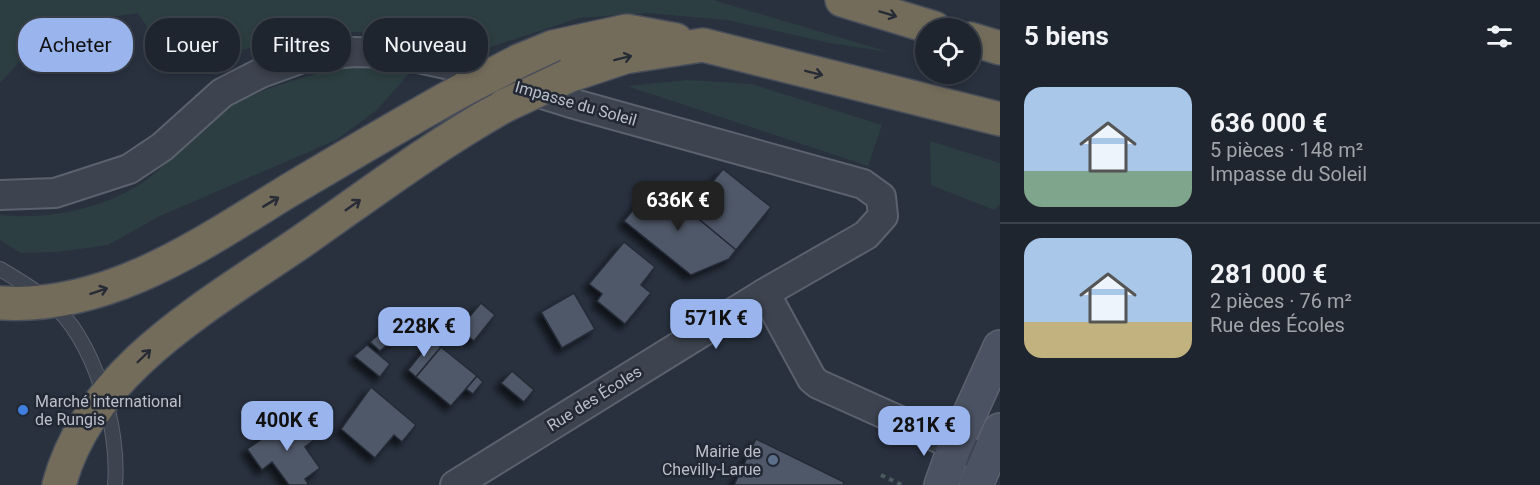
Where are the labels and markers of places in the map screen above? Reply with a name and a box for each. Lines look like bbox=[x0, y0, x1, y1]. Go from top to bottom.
pin: 636K € bbox=[629, 181, 727, 232]
pin: 571K € bbox=[667, 299, 765, 350]
pin: 228K € bbox=[375, 307, 473, 358]
place label: Marché international de Rungis bbox=[35, 392, 182, 429]
pin: 400K € bbox=[238, 401, 336, 452]
marker: Marché international de Rungis bbox=[16, 403, 30, 417]
pin: 281K € bbox=[875, 406, 973, 457]
place label: Mairie de Chevilly-Larue bbox=[662, 442, 761, 479]
marker: Mairie de Chevilly-Larue bbox=[766, 453, 780, 467]

